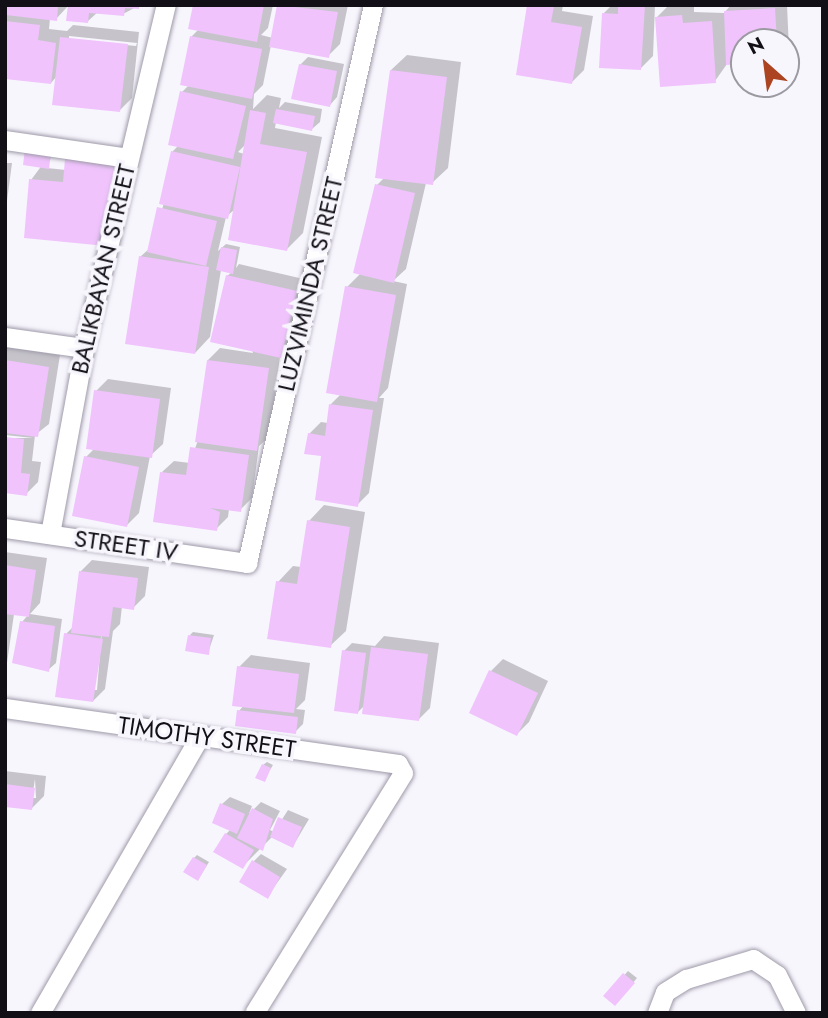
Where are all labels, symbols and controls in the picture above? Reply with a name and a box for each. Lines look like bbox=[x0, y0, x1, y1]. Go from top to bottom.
north arrow bbox=[730, 28, 800, 98]
text: N bbox=[743, 30, 769, 61]
street label: BALIKBAYAN STREET bbox=[65, 161, 141, 377]
street label: LUZVIMINDA STREET bbox=[271, 174, 349, 394]
street label: STREET IV bbox=[72, 523, 180, 567]
street label: TIMOTHY STREET bbox=[116, 710, 298, 764]

